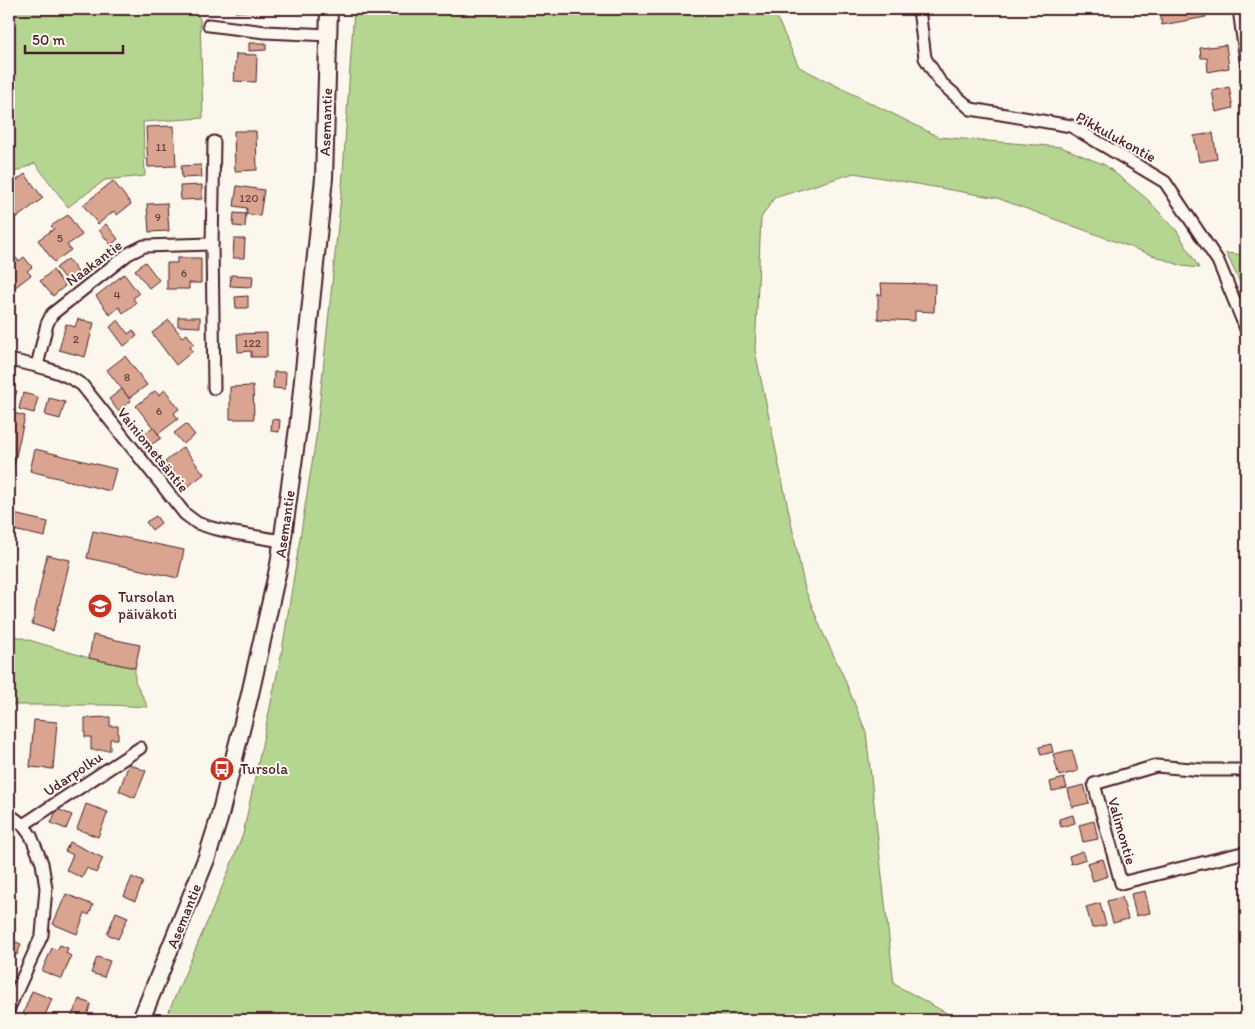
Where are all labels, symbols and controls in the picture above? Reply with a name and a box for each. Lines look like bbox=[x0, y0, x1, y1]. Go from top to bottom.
scale bar bbox=[25, 22, 122, 54]
text: 50 m bbox=[32, 31, 65, 49]
street label: Asemantie bbox=[316, 88, 336, 156]
street label: Pikkulukontie bbox=[1073, 108, 1159, 166]
house number: 11 bbox=[155, 140, 167, 154]
house number: 120 bbox=[239, 191, 259, 205]
house number: 9 bbox=[155, 210, 161, 224]
house number: 5 bbox=[57, 231, 63, 245]
street label: Naakantie bbox=[62, 236, 126, 290]
house number: 6 bbox=[181, 266, 187, 280]
house number: 4 bbox=[113, 288, 121, 302]
house number: 2 bbox=[73, 332, 80, 346]
house number: 122 bbox=[243, 336, 262, 350]
house number: 8 bbox=[124, 370, 131, 384]
street label: Vainiometsäntie bbox=[113, 404, 193, 496]
house number: 6 bbox=[156, 404, 162, 418]
street label: Asemantie bbox=[271, 489, 299, 559]
place label: Tursolan päiväkoti bbox=[118, 588, 177, 623]
school or university icon: Tursolan päiväkoti bbox=[87, 593, 113, 619]
street label: Udarpolku bbox=[40, 747, 106, 800]
bus stop icon: Tursola bbox=[209, 756, 235, 782]
place label: Tursola bbox=[240, 760, 288, 778]
street label: Valimontie bbox=[1104, 795, 1140, 867]
street label: Asemantie bbox=[163, 881, 205, 951]

